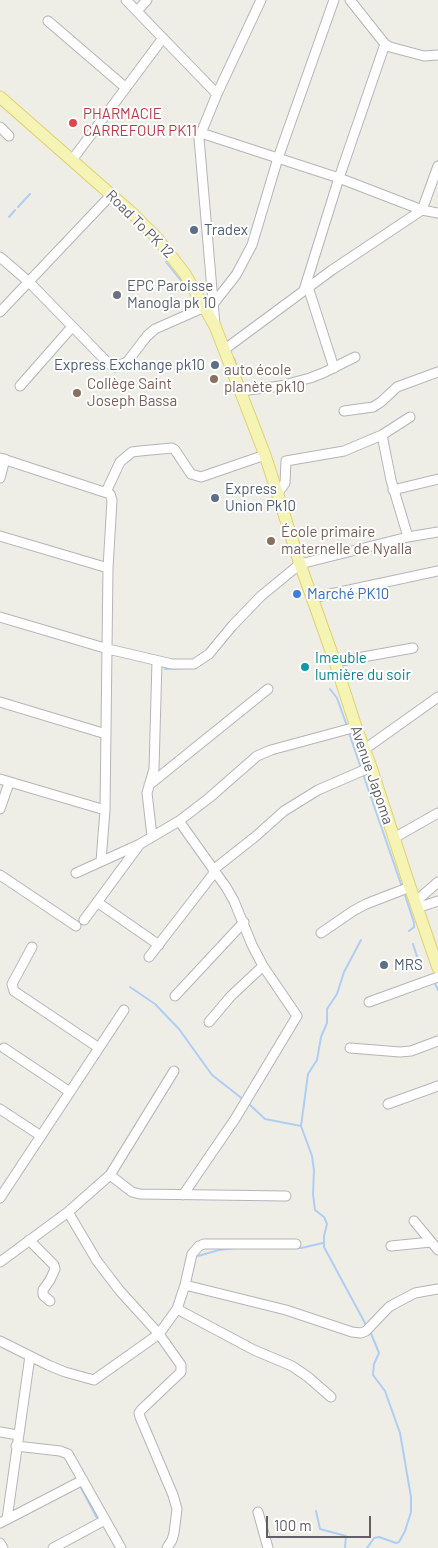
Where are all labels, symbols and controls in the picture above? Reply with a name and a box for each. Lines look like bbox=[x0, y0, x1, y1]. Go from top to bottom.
place label: PHARMACIE CARREFOUR PK11 bbox=[83, 105, 197, 140]
marker: PHARMACIE CARREFOUR PK11 bbox=[67, 117, 79, 129]
street label: Road To PK 12 bbox=[102, 186, 178, 262]
place label: Tradex bbox=[204, 221, 248, 239]
marker: Tradex bbox=[188, 224, 200, 236]
place label: EPC Paroisse Manogla pk 10 bbox=[127, 277, 216, 312]
marker: EPC Paroisse Manogla pk 10 bbox=[111, 289, 123, 301]
place label: Express Exchange pk10 bbox=[54, 356, 205, 374]
marker: Express Exchange pk10 bbox=[209, 359, 221, 371]
place label: auto école planète pk10 bbox=[224, 361, 305, 396]
marker: auto école planète pk10 bbox=[208, 373, 220, 385]
place label: Collège Saint Joseph Bassa bbox=[87, 375, 177, 410]
marker: Collège Saint Joseph Bassa bbox=[71, 387, 83, 399]
place label: Express Union Pk10 bbox=[225, 480, 296, 515]
marker: Express Union Pk10 bbox=[209, 492, 221, 504]
place label: École primaire maternelle de Nyalla bbox=[281, 523, 412, 558]
marker: École primaire maternelle de Nyalla bbox=[265, 535, 277, 547]
place label: Marché PK10 bbox=[307, 585, 389, 603]
marker: Marché PK10 bbox=[291, 588, 303, 600]
place label: Imeuble lumière du soir bbox=[315, 649, 411, 684]
marker: Imeuble lumière du soir bbox=[299, 661, 311, 673]
street label: Avenue Japoma bbox=[347, 723, 397, 827]
place label: MRS bbox=[394, 956, 423, 974]
marker: MRS bbox=[378, 959, 390, 971]
scale bar bbox=[268, 1506, 373, 1538]
text: 100 m bbox=[274, 1516, 312, 1534]

